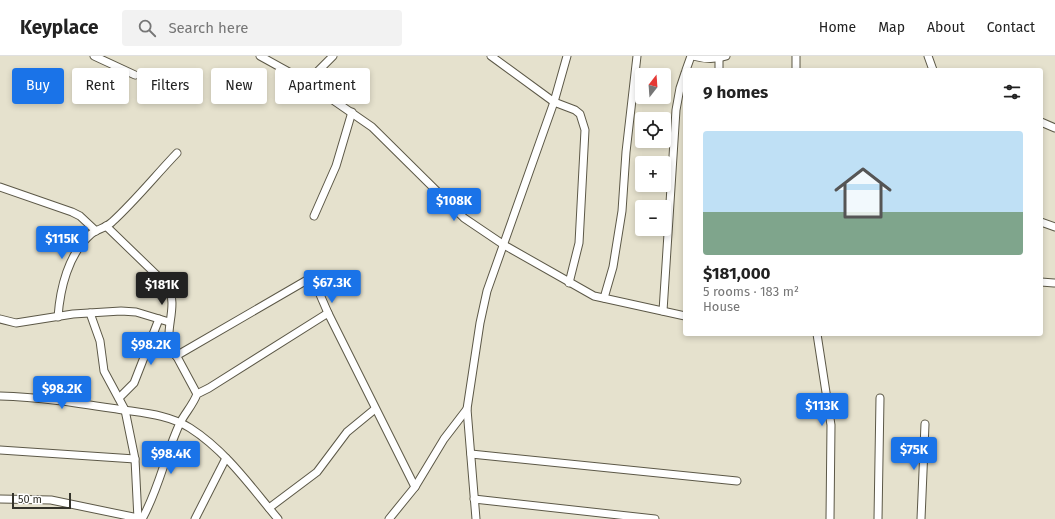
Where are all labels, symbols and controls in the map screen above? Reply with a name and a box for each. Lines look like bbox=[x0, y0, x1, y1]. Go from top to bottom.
search box bbox=[122, 10, 402, 46]
text: Keyplace bbox=[20, 16, 98, 39]
icon: search bbox=[136, 17, 158, 39]
text: Search here bbox=[168, 19, 249, 37]
text: Home bbox=[819, 19, 856, 36]
text: Map bbox=[878, 19, 905, 36]
text: About bbox=[927, 19, 965, 36]
text: Contact bbox=[987, 19, 1035, 36]
chip: Buy bbox=[12, 68, 64, 104]
chip: Rent bbox=[72, 68, 129, 104]
chip: Filters bbox=[137, 68, 203, 104]
chip: New bbox=[211, 68, 267, 104]
chip: Apartment bbox=[275, 68, 370, 104]
north arrow bbox=[635, 68, 671, 104]
map controls bbox=[635, 68, 671, 236]
icon: filters bbox=[1001, 81, 1023, 103]
text: 9 homes bbox=[703, 82, 768, 103]
button: locate bbox=[635, 112, 671, 148]
button: + bbox=[635, 156, 671, 192]
icon: home bbox=[827, 157, 899, 229]
pin: $108K bbox=[426, 188, 482, 222]
text: $108K bbox=[436, 193, 472, 208]
button: − bbox=[635, 200, 671, 236]
pin: $115K bbox=[34, 226, 90, 260]
text: $115K bbox=[45, 231, 79, 246]
text: $181,000 bbox=[703, 263, 771, 284]
pin: $67.3K bbox=[299, 270, 365, 304]
pin: $181K bbox=[134, 272, 190, 306]
text: $67.3K bbox=[313, 275, 351, 290]
text: $181K bbox=[145, 277, 179, 292]
text: 5 rooms · 183 m² bbox=[703, 284, 799, 299]
text: House bbox=[703, 299, 740, 314]
pin: $98.2K bbox=[118, 332, 184, 366]
text: $98.2K bbox=[131, 337, 171, 352]
pin: $98.2K bbox=[29, 376, 95, 410]
text: $98.2K bbox=[42, 381, 82, 396]
pin: $113K bbox=[794, 393, 850, 427]
text: $113K bbox=[805, 398, 839, 413]
pin: $75K bbox=[890, 437, 938, 471]
pin: $98.4K bbox=[138, 441, 204, 475]
text: $75K bbox=[900, 442, 928, 457]
text: $98.4K bbox=[151, 446, 191, 461]
scale bar bbox=[12, 491, 71, 510]
text: 50 m bbox=[18, 493, 42, 506]

